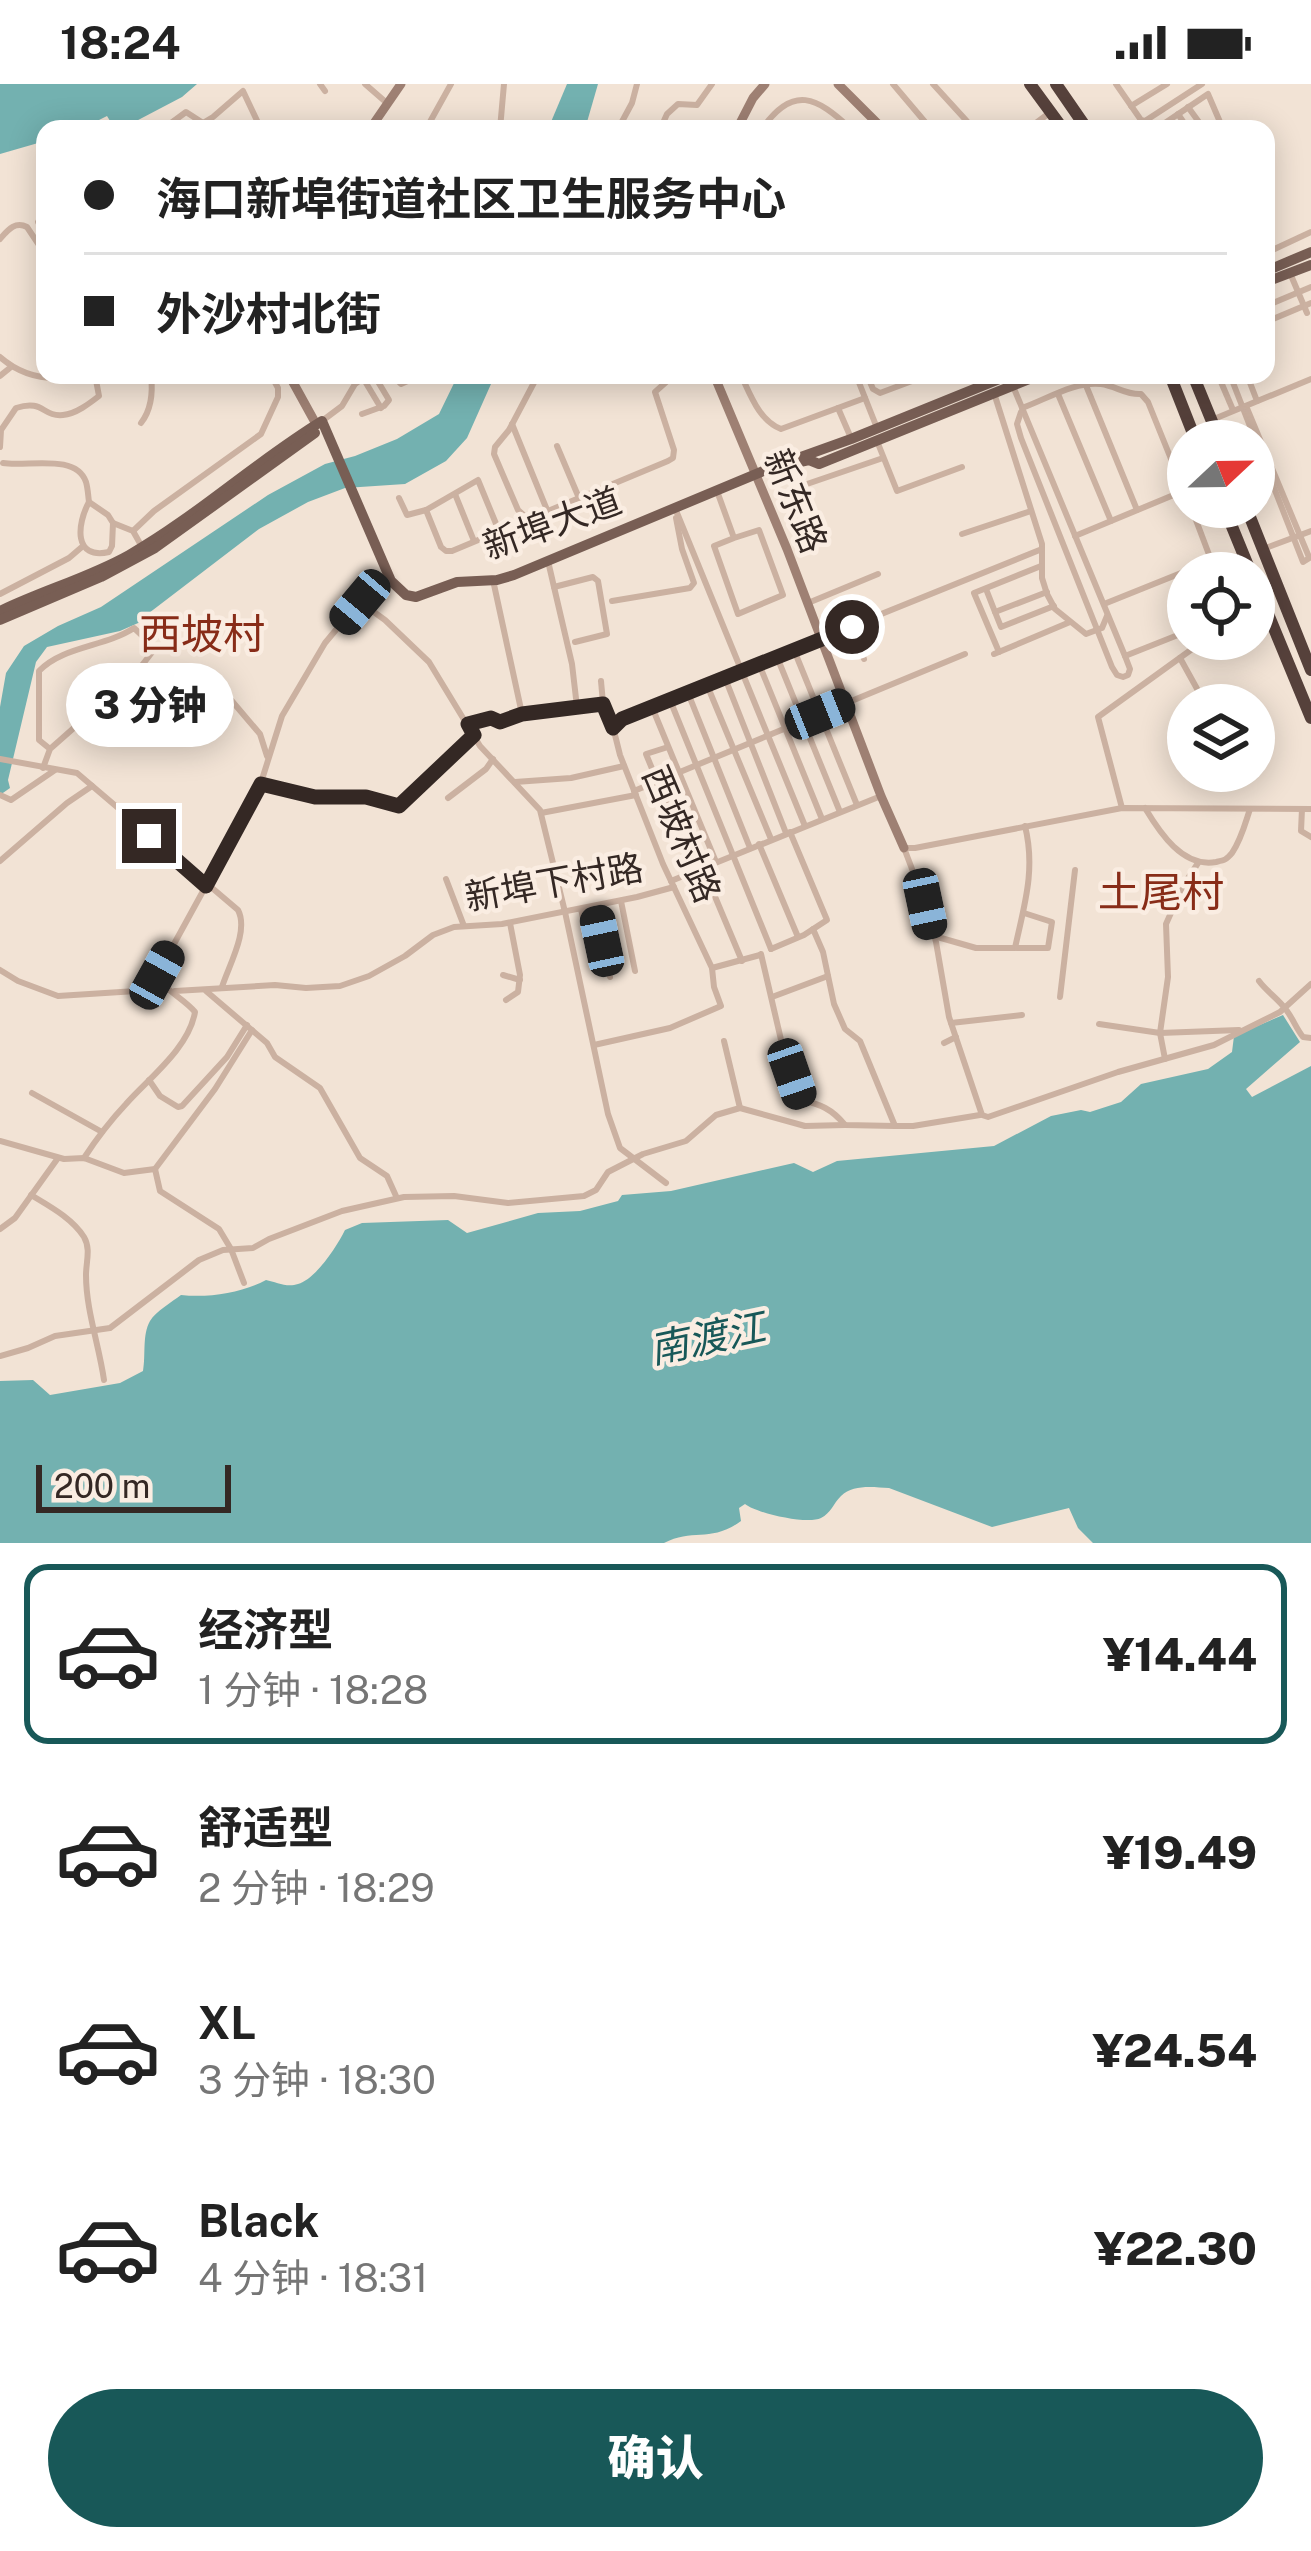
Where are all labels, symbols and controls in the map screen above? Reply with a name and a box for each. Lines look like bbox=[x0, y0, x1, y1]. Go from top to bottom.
text: 18:24 bbox=[60, 16, 181, 69]
text: 海口新埠街道社区卫生服务中心 bbox=[156, 172, 786, 225]
text: 外沙村北街 bbox=[156, 287, 381, 340]
north arrow bbox=[1167, 420, 1275, 528]
map controls bbox=[1167, 420, 1275, 792]
street label: 新东路 bbox=[756, 443, 836, 559]
street label: 新埠大道 bbox=[477, 479, 627, 567]
button: locate bbox=[1167, 552, 1275, 660]
car bbox=[323, 563, 397, 641]
route start bbox=[825, 600, 879, 654]
district label: 西坡村 bbox=[139, 609, 265, 658]
callout: 3 分钟 bbox=[65, 662, 233, 746]
text: 3 分钟 bbox=[93, 682, 207, 728]
car bbox=[780, 684, 860, 744]
button: layers bbox=[1167, 684, 1275, 792]
street label: 西坡村路 bbox=[635, 760, 729, 908]
route end bbox=[122, 809, 176, 863]
street label: 新埠下村路 bbox=[462, 846, 646, 918]
car bbox=[900, 865, 950, 943]
district label: 土尾村 bbox=[1098, 867, 1224, 916]
car bbox=[577, 902, 627, 980]
car bbox=[124, 935, 190, 1015]
car bbox=[763, 1034, 821, 1114]
water label: 南渡江 bbox=[645, 1303, 773, 1373]
scale bar bbox=[36, 1459, 231, 1512]
text: 200 m bbox=[54, 1467, 150, 1505]
icon: car bbox=[54, 1600, 162, 1708]
text: 经济型 bbox=[198, 1603, 333, 1656]
text: ¥14.44 bbox=[1103, 1628, 1257, 1681]
text: 1 分钟 · 18:28 bbox=[198, 1667, 428, 1713]
icon: car bbox=[54, 1798, 162, 1906]
text: 舒适型 bbox=[198, 1801, 333, 1854]
text: ¥19.49 bbox=[1103, 1826, 1257, 1879]
text: 2 分钟 · 18:29 bbox=[198, 1865, 435, 1911]
icon: car bbox=[54, 1996, 162, 2104]
text: XL bbox=[198, 1996, 256, 2049]
text: ¥24.54 bbox=[1093, 2024, 1257, 2077]
text: 3 分钟 · 18:30 bbox=[198, 2057, 436, 2103]
icon: car bbox=[54, 2194, 162, 2302]
text: Black bbox=[198, 2194, 319, 2247]
text: ¥22.30 bbox=[1094, 2222, 1257, 2275]
text: 4 分钟 · 18:31 bbox=[198, 2255, 428, 2301]
button: 确认 bbox=[48, 2389, 1263, 2527]

